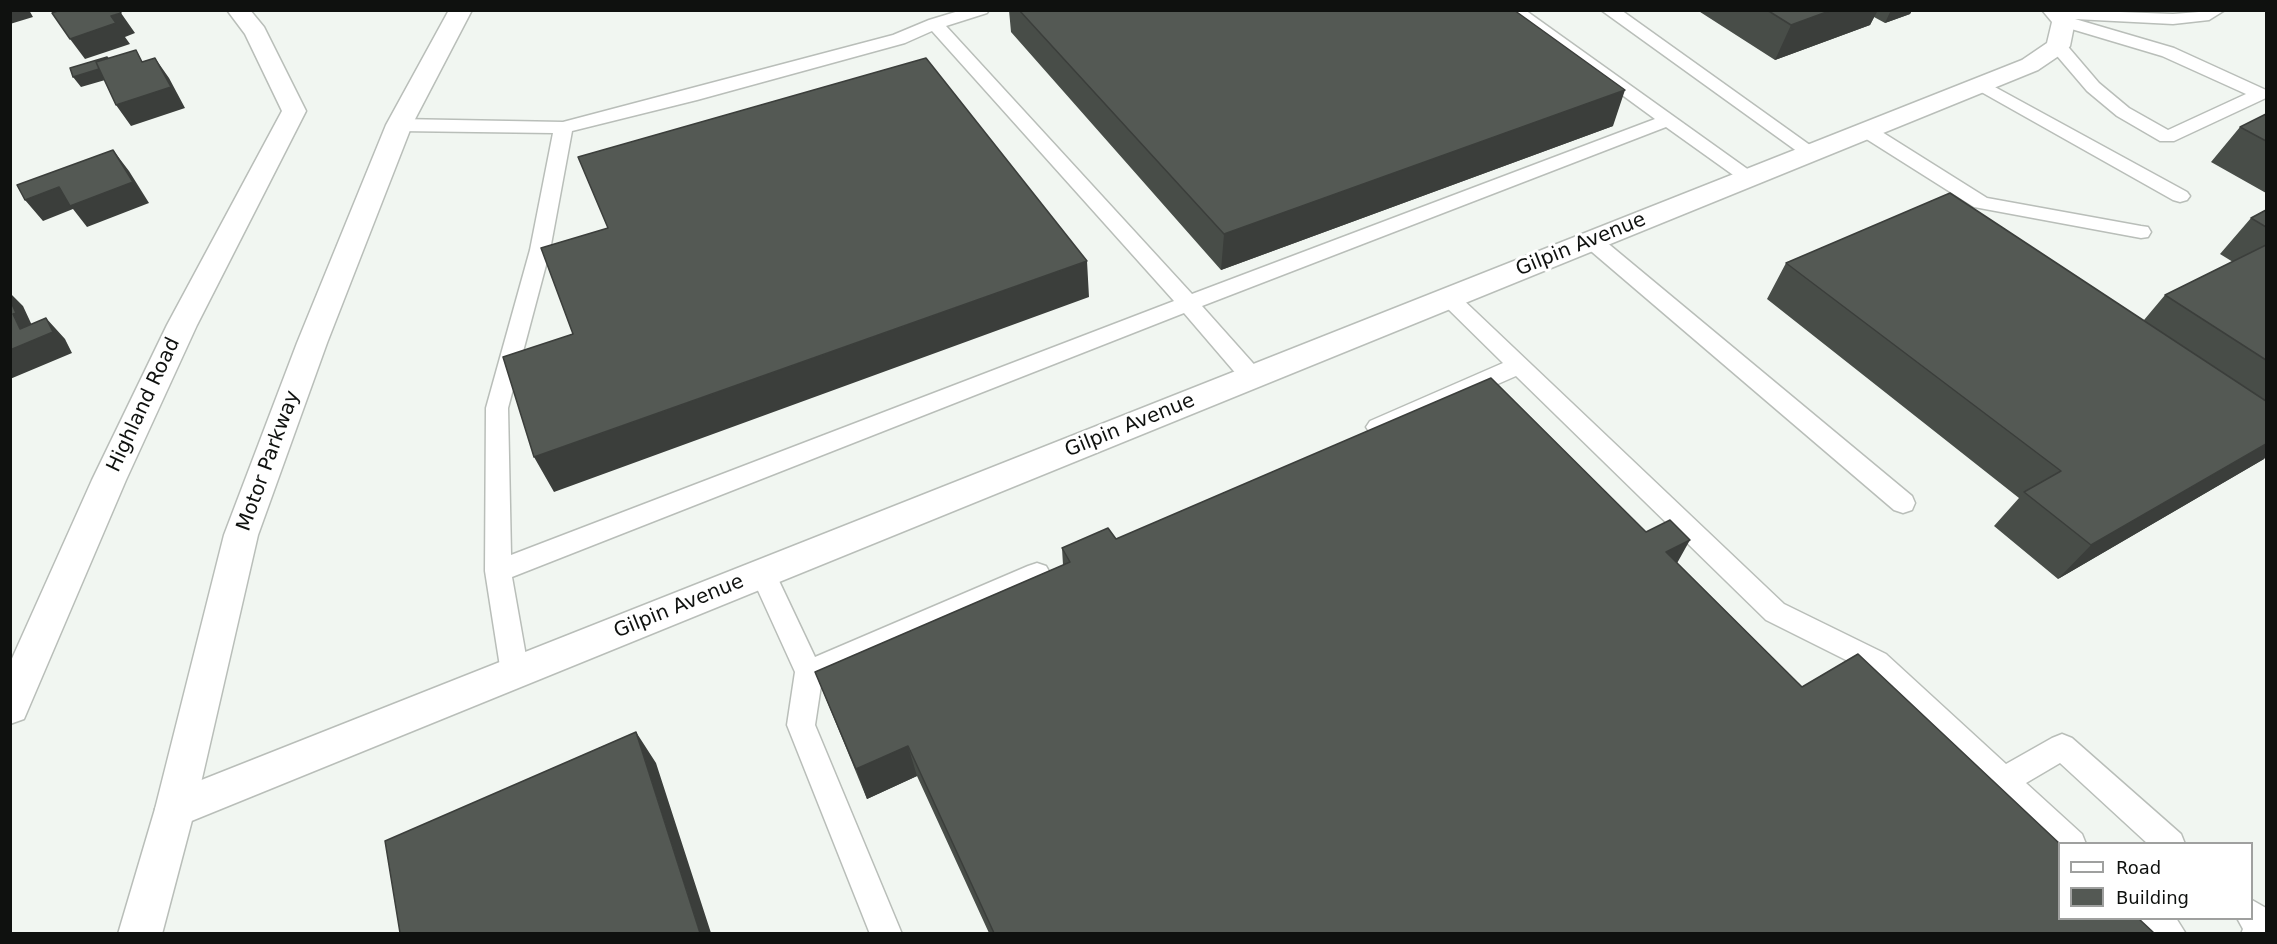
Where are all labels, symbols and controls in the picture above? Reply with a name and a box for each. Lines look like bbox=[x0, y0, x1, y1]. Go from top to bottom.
street label: Gilpin Avenue bbox=[1512, 208, 1650, 282]
street label: Highland Road bbox=[102, 334, 186, 476]
street label: Motor Parkway bbox=[232, 387, 306, 535]
street label: Gilpin Avenue bbox=[1061, 389, 1199, 463]
street label: Gilpin Avenue bbox=[610, 570, 748, 644]
legend bbox=[2058, 842, 2253, 920]
text: Road bbox=[2116, 857, 2161, 878]
text: Building bbox=[2116, 887, 2189, 908]

